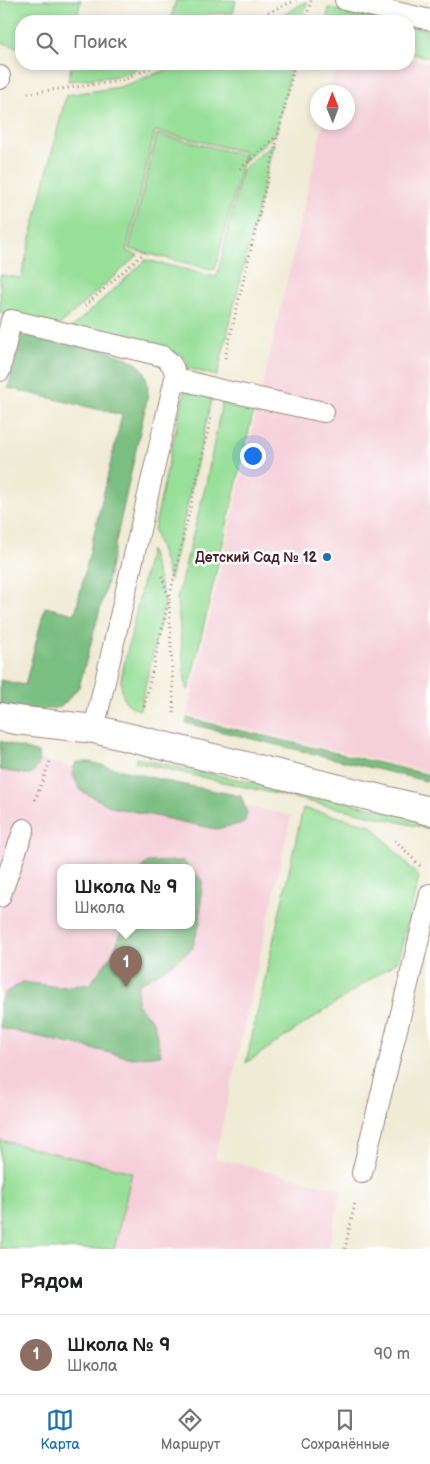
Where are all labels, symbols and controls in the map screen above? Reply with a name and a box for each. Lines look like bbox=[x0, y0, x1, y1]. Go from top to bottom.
search box bbox=[15, 15, 415, 70]
icon: search bbox=[33, 29, 61, 57]
text: Поиск bbox=[73, 31, 127, 54]
north arrow bbox=[310, 85, 355, 130]
your location bbox=[240, 443, 266, 469]
place label: Детский Сад № 12 bbox=[195, 549, 318, 566]
marker: Детский Сад № 12 bbox=[321, 551, 333, 563]
popup bbox=[57, 864, 195, 929]
text: Школа № 9 bbox=[74, 876, 178, 899]
text: Школа bbox=[74, 899, 125, 918]
pin: 1 bbox=[110, 946, 142, 987]
text: Рядом bbox=[20, 1269, 83, 1294]
text: Школа № 9 bbox=[67, 1334, 170, 1357]
text: 1 bbox=[33, 1345, 39, 1364]
text: 90 m bbox=[374, 1345, 410, 1364]
text: Школа bbox=[67, 1357, 117, 1376]
tab: Карта bbox=[40, 1406, 80, 1453]
tab: Маршрут bbox=[161, 1406, 220, 1453]
tab: Сохранённые bbox=[301, 1406, 390, 1453]

